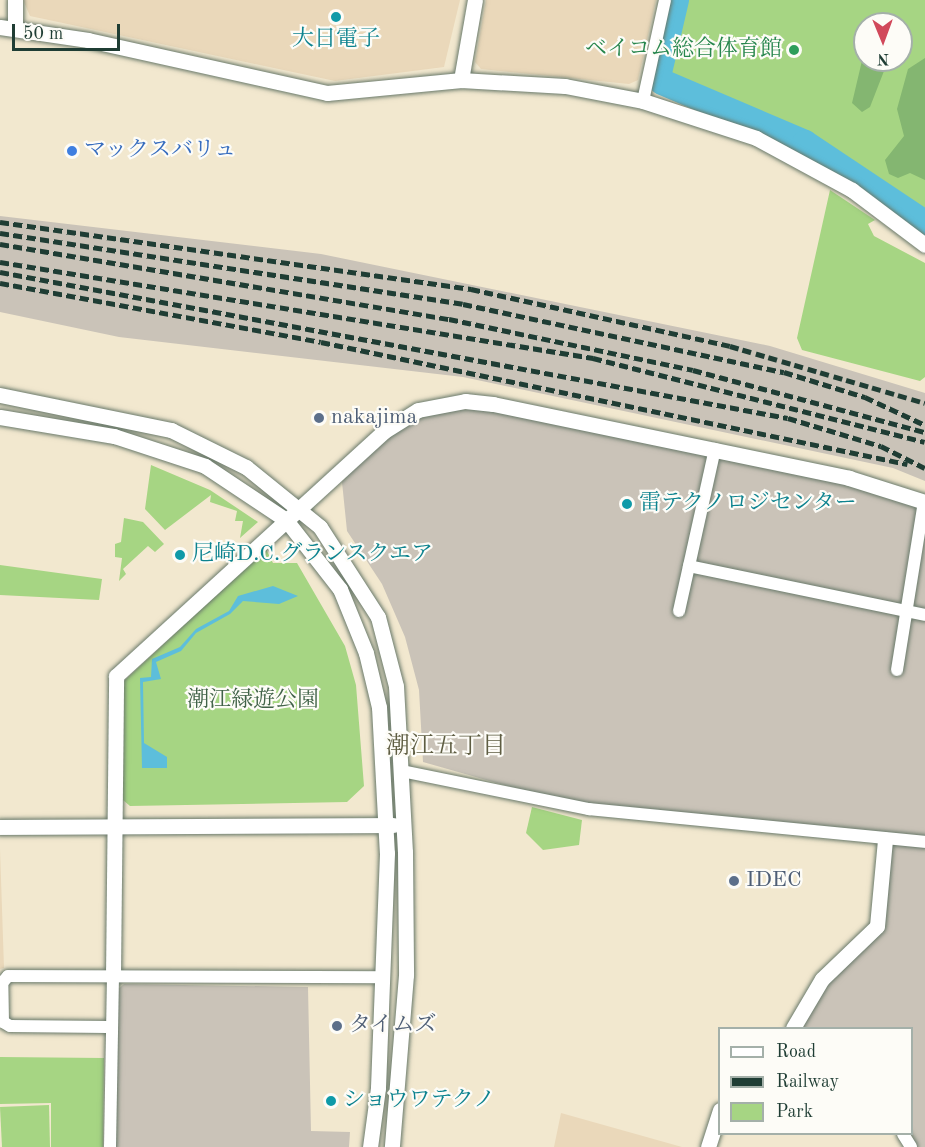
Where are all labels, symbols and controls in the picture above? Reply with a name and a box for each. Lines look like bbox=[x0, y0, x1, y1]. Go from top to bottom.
marker: 大日電子 bbox=[329, 10, 343, 24]
scale bar bbox=[15, 12, 123, 50]
north arrow bbox=[853, 12, 913, 72]
text: 50 m bbox=[23, 25, 63, 43]
place label: 大日電子 bbox=[292, 27, 380, 53]
place label: ベイコム総合体育館 bbox=[584, 37, 782, 63]
marker: ベイコム総合体育館 bbox=[787, 43, 801, 57]
text: N bbox=[877, 50, 890, 66]
place label: マックスバリュ bbox=[84, 138, 238, 164]
marker: マックスバリュ bbox=[65, 144, 79, 158]
place label: nakajima bbox=[331, 405, 417, 431]
marker: nakajima bbox=[312, 411, 326, 425]
place label: 雷テクノロジセンター bbox=[639, 491, 859, 517]
marker: 雷テクノロジセンター bbox=[620, 497, 634, 511]
place label: 尼崎D.C.グランスクエア bbox=[192, 542, 434, 568]
marker: 尼崎D.C.グランスクエア bbox=[173, 548, 187, 562]
park label: 潮江緑遊公園 bbox=[187, 688, 319, 714]
district label: 潮江五丁目 bbox=[386, 734, 506, 762]
place label: IDEC bbox=[746, 868, 802, 894]
marker: IDEC bbox=[727, 874, 741, 888]
place label: タイムズ bbox=[349, 1013, 437, 1039]
marker: タイムズ bbox=[330, 1019, 344, 1033]
legend bbox=[718, 1027, 913, 1135]
text: Road bbox=[776, 1043, 816, 1061]
text: Railway bbox=[776, 1073, 839, 1091]
place label: ショウワテクノ bbox=[343, 1088, 497, 1114]
marker: ショウワテクノ bbox=[324, 1094, 338, 1108]
text: Park bbox=[776, 1103, 813, 1121]

